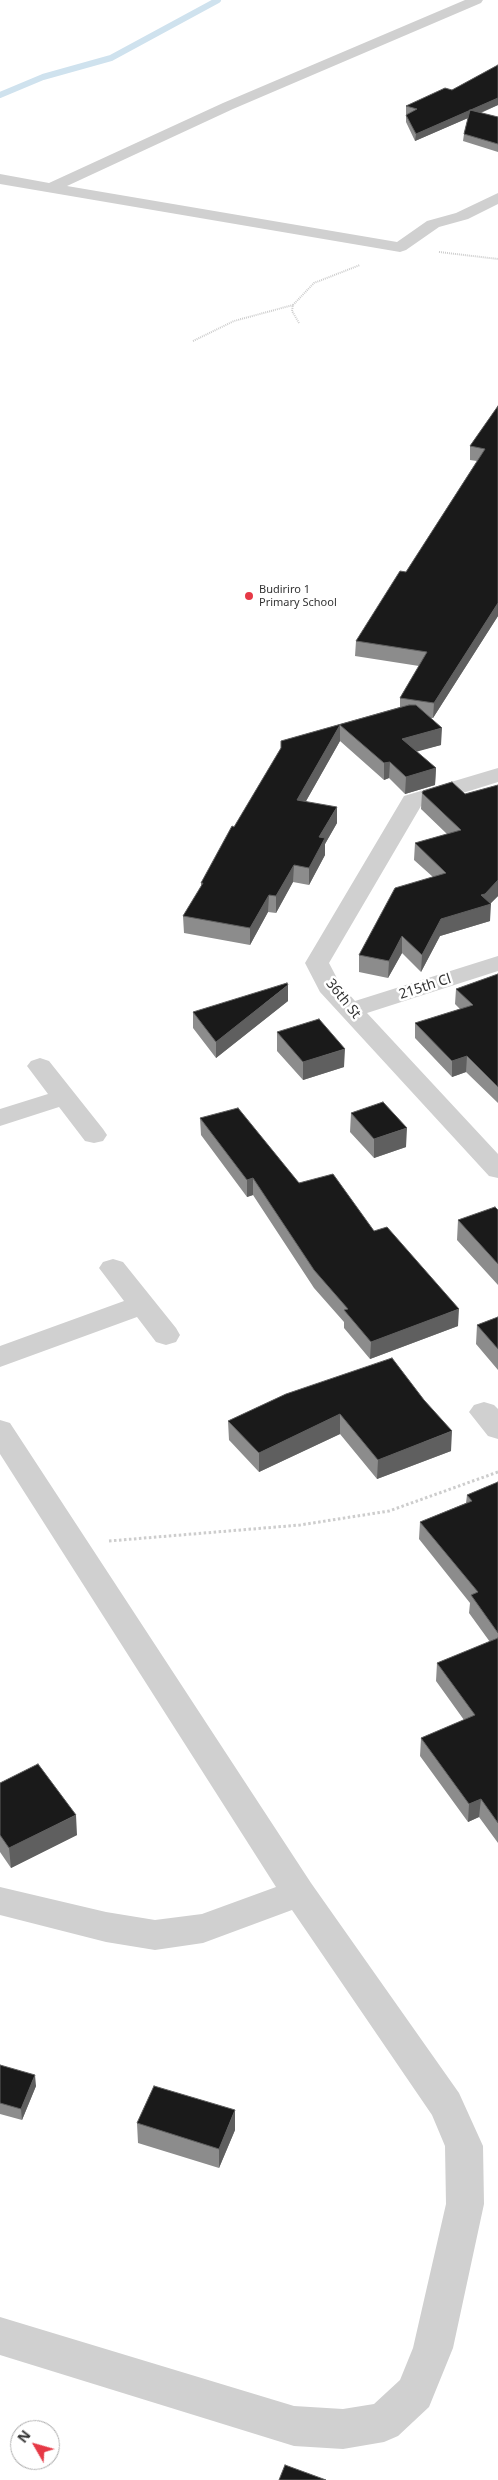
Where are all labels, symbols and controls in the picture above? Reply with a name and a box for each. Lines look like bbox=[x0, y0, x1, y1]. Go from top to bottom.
place label: Budiriro 1 Primary School bbox=[259, 583, 337, 609]
marker: Budiriro 1 Primary School bbox=[243, 590, 255, 602]
street label: 215th Cl bbox=[397, 971, 453, 1003]
street label: 36th St bbox=[322, 976, 364, 1022]
north arrow bbox=[10, 2420, 60, 2470]
text: N bbox=[13, 2426, 35, 2446]

